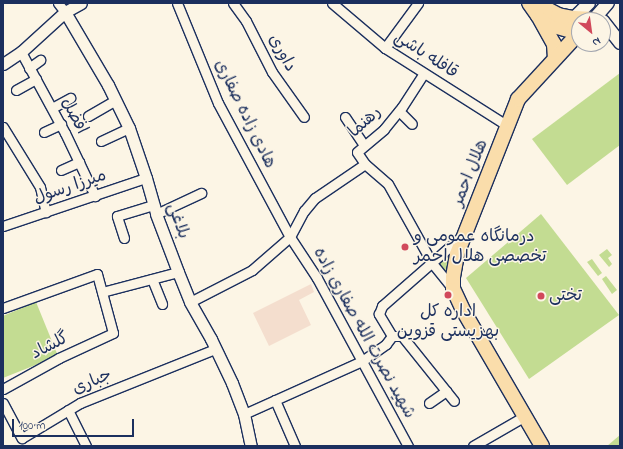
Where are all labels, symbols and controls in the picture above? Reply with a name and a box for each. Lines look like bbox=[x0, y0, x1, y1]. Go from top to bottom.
north arrow bbox=[571, 12, 611, 52]
street label: قافله باشی bbox=[390, 27, 462, 83]
street label: داوری bbox=[263, 31, 301, 75]
text: N bbox=[589, 33, 603, 50]
street label: هادی زاده صفاری bbox=[210, 56, 280, 172]
street label: افضل bbox=[56, 94, 92, 138]
street label: رهنما bbox=[345, 102, 385, 142]
street label: هلال احمر bbox=[447, 137, 493, 209]
street label: میرزا رسول bbox=[31, 165, 109, 209]
street label: بلاغی bbox=[162, 200, 194, 242]
place label: درمانگاه عمومی و تخصصی هلال احمر bbox=[414, 227, 547, 267]
marker: درمانگاه عمومی و تخصصی هلال احمر bbox=[399, 241, 411, 253]
street label: شهید نصرت الله صفاری زاده bbox=[308, 244, 420, 422]
place label: تختی bbox=[549, 286, 582, 306]
marker: اداره کل بهزیستی قزوین bbox=[443, 290, 453, 300]
marker: تختی bbox=[536, 291, 546, 301]
place label: اداره کل بهزیستی قزوین bbox=[397, 302, 499, 342]
street label: گلشاد bbox=[28, 328, 72, 364]
street label: جباری bbox=[69, 365, 115, 399]
scale bar bbox=[14, 411, 136, 437]
text: 100 m bbox=[19, 417, 46, 435]

